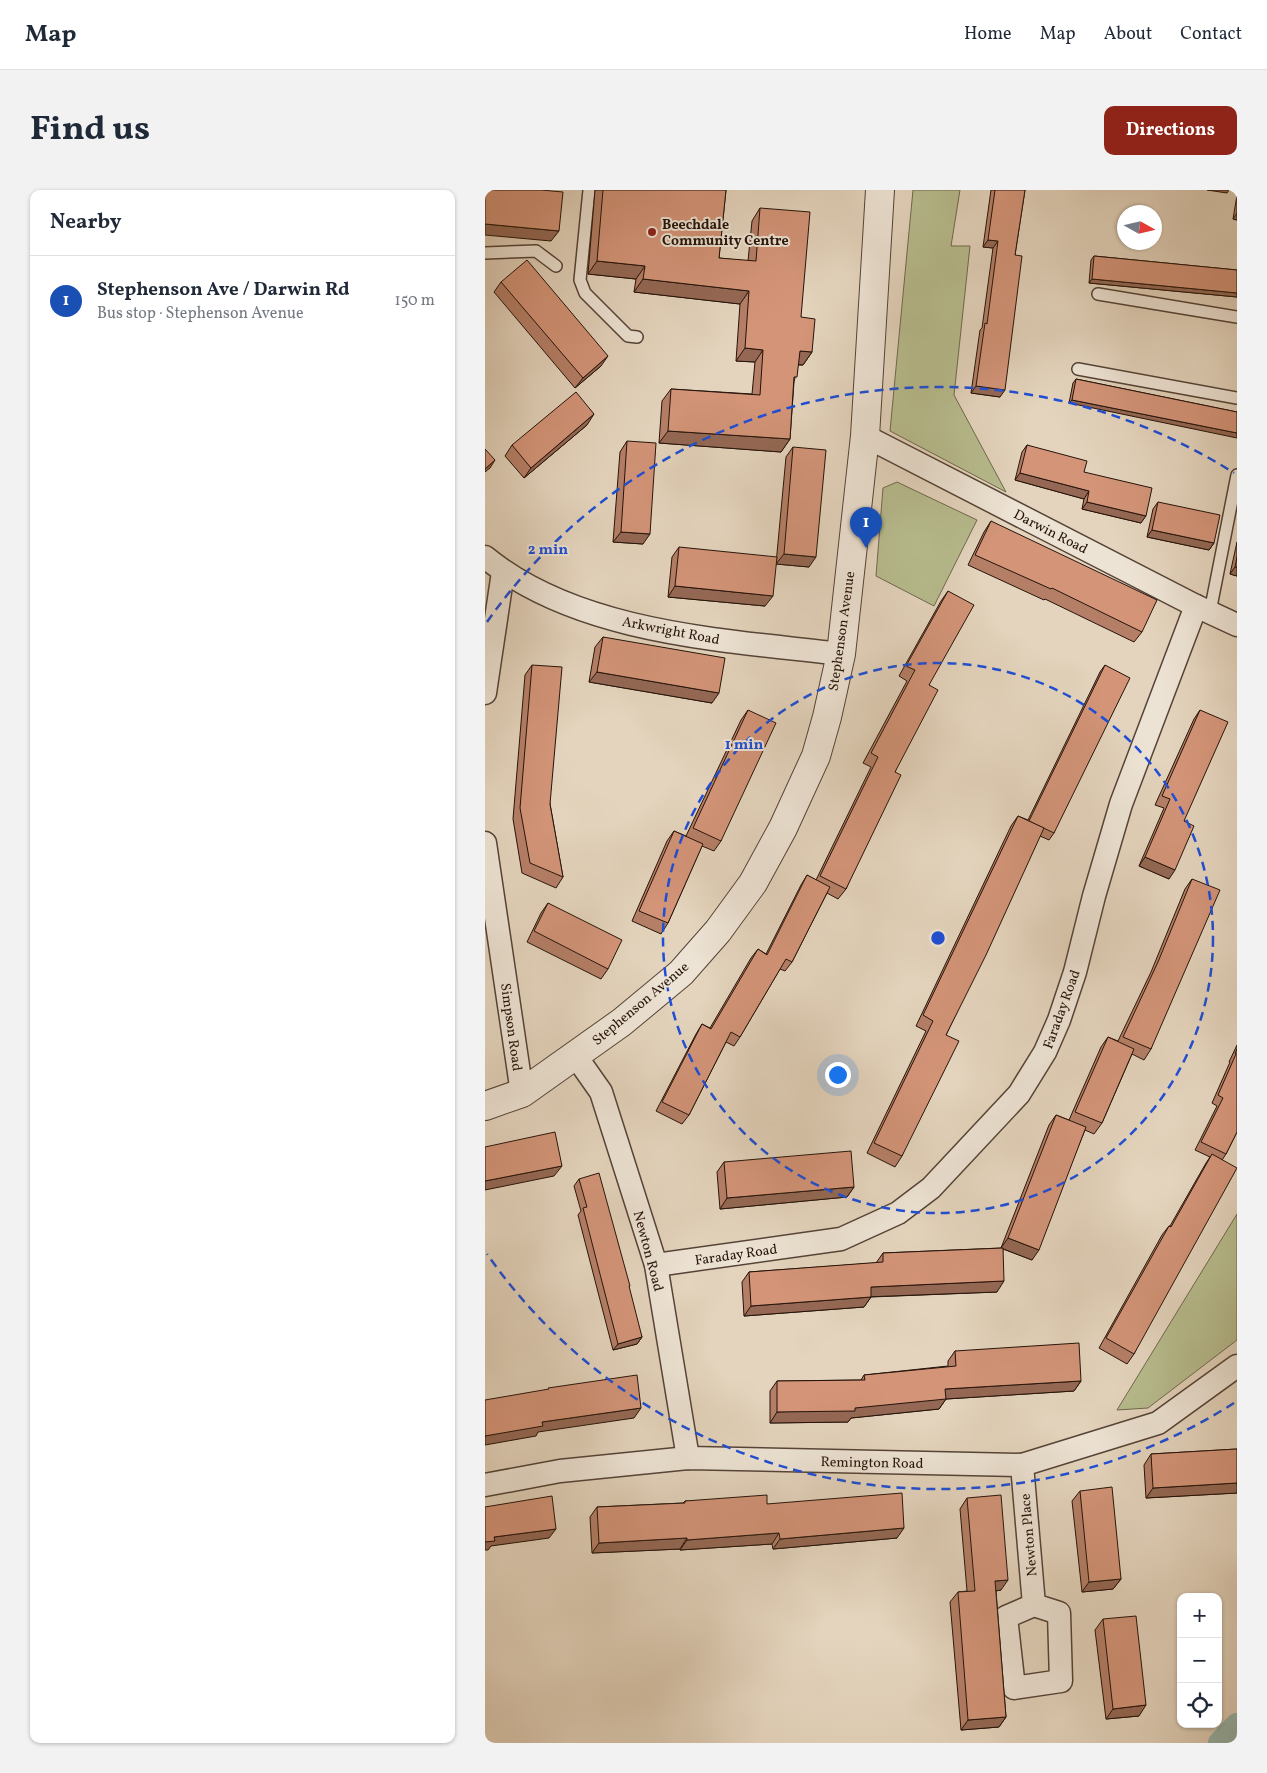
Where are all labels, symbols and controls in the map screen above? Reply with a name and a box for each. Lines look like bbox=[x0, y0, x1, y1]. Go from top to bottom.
text: Map bbox=[25, 18, 76, 52]
text: Home bbox=[964, 22, 1012, 47]
text: Map bbox=[1040, 22, 1076, 47]
text: About bbox=[1104, 22, 1152, 47]
text: Contact bbox=[1180, 22, 1242, 47]
text: Find us bbox=[30, 106, 150, 154]
button: Directions bbox=[1104, 106, 1237, 155]
north arrow bbox=[1117, 205, 1162, 250]
text: Nearby bbox=[50, 208, 121, 237]
place label: Beechdale Community Centre bbox=[662, 216, 789, 251]
marker: Beechdale Community Centre bbox=[646, 226, 658, 238]
text: Stephenson Ave / Darwin Rd bbox=[97, 277, 349, 303]
text: 1 bbox=[63, 290, 69, 312]
text: 150 m bbox=[394, 290, 435, 312]
text: Bus stop · Stephenson Avenue bbox=[97, 303, 304, 325]
street label: Darwin Road bbox=[1010, 506, 1091, 559]
pin: 1 bbox=[850, 507, 882, 548]
text: 2 min bbox=[528, 540, 568, 561]
street label: Stephenson Avenue bbox=[825, 570, 860, 692]
street label: Arkwright Road bbox=[620, 613, 721, 650]
text: 1 min bbox=[725, 735, 763, 756]
centre of rings bbox=[929, 929, 947, 947]
street label: Stephenson Avenue bbox=[589, 958, 694, 1050]
street label: Faraday Road bbox=[1039, 967, 1086, 1052]
street label: Simpson Road bbox=[495, 982, 526, 1072]
your location bbox=[825, 1062, 851, 1088]
street label: Newton Road bbox=[628, 1209, 667, 1294]
street label: Faraday Road bbox=[694, 1240, 779, 1271]
street label: Remington Road bbox=[820, 1453, 924, 1474]
street label: Newton Place bbox=[1016, 1492, 1043, 1577]
map controls bbox=[1177, 1593, 1222, 1728]
button: + bbox=[1177, 1593, 1222, 1638]
button: − bbox=[1177, 1638, 1222, 1683]
button: locate bbox=[1177, 1683, 1222, 1728]

